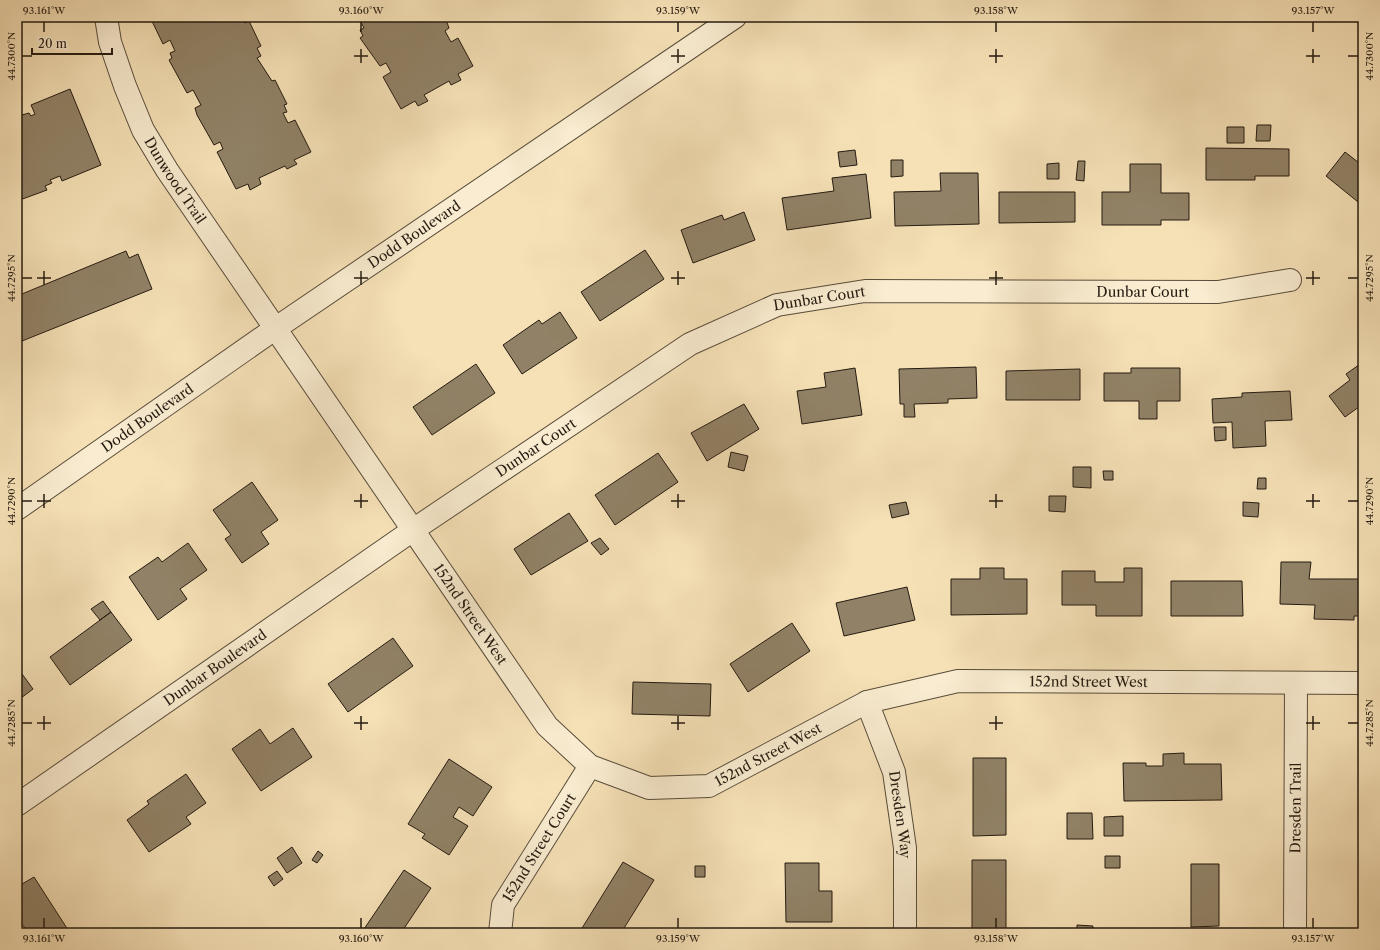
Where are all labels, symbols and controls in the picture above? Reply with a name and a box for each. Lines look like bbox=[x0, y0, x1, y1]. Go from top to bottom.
text: 93.161°W bbox=[23, 4, 66, 17]
text: 93.160°W bbox=[339, 4, 384, 17]
text: 93.159°W bbox=[656, 4, 701, 17]
text: 93.158°W bbox=[974, 4, 1019, 17]
text: 93.157°W bbox=[1292, 4, 1335, 17]
scale bar bbox=[32, 30, 112, 56]
text: 44.7300°N bbox=[5, 32, 18, 80]
text: 44.7300°N bbox=[1363, 32, 1376, 80]
text: 20 m bbox=[38, 36, 67, 51]
street label: Dunwood Trail bbox=[140, 134, 210, 227]
street label: Dodd Boulevard bbox=[364, 196, 465, 272]
text: 44.7295°N bbox=[5, 254, 18, 302]
text: 44.7295°N bbox=[1363, 254, 1376, 302]
street label: Dunbar Court bbox=[772, 282, 867, 314]
street label: Dunbar Court bbox=[1096, 283, 1189, 301]
street label: Dodd Boulevard bbox=[98, 379, 197, 456]
street label: Dunbar Court bbox=[492, 414, 579, 481]
text: 44.7290°N bbox=[5, 477, 18, 525]
text: 44.7290°N bbox=[1363, 477, 1376, 525]
street label: 152nd Street West bbox=[430, 560, 511, 668]
street label: Dunbar Boulevard bbox=[160, 625, 270, 710]
street label: 152nd Street West bbox=[1029, 672, 1148, 691]
text: 44.7285°N bbox=[5, 699, 18, 747]
text: 44.7285°N bbox=[1363, 699, 1376, 747]
street label: 152nd Street West bbox=[711, 719, 825, 790]
street label: Dresden Trail bbox=[1286, 763, 1305, 853]
street label: Dresden Way bbox=[885, 770, 914, 859]
street label: 152nd Street Court bbox=[498, 790, 580, 905]
text: 93.161°W bbox=[23, 932, 66, 945]
text: 93.160°W bbox=[339, 932, 384, 945]
text: 93.159°W bbox=[656, 932, 701, 945]
text: 93.158°W bbox=[974, 932, 1019, 945]
text: 93.157°W bbox=[1292, 932, 1335, 945]

